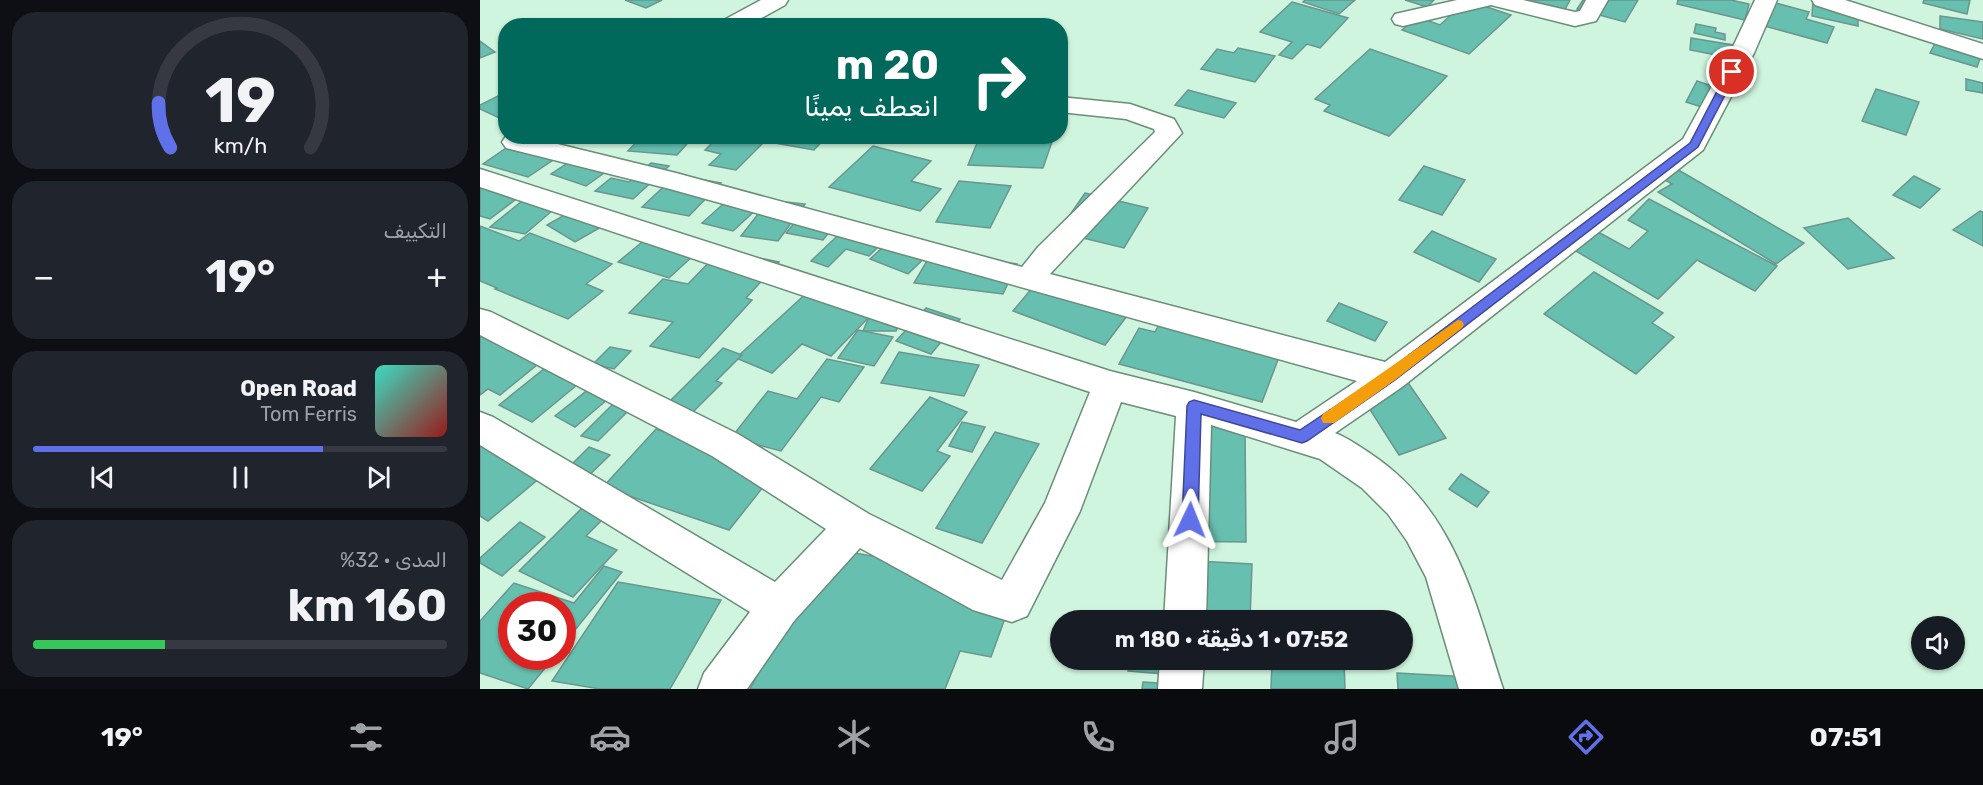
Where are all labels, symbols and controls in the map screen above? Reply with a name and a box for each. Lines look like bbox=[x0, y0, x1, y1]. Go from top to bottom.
text: 20 m bbox=[836, 40, 939, 90]
icon: right bbox=[960, 42, 1038, 120]
pin bbox=[1706, 46, 1757, 97]
icon: arrive bbox=[1715, 55, 1748, 88]
text: 19 bbox=[204, 64, 276, 138]
text: انعطف يمينًا bbox=[804, 91, 939, 123]
text: km/h bbox=[213, 133, 267, 158]
text: التكييف bbox=[384, 219, 447, 243]
text: 19° bbox=[206, 250, 275, 303]
text: − bbox=[33, 257, 54, 296]
text: + bbox=[426, 257, 447, 296]
text: Open Road bbox=[240, 375, 357, 402]
text: Tom Ferris bbox=[260, 402, 357, 426]
icon: previous bbox=[86, 461, 119, 494]
icon: pause bbox=[224, 461, 257, 494]
icon: next bbox=[362, 461, 395, 494]
position arrow bbox=[1158, 488, 1222, 552]
text: المدى · 32% bbox=[340, 548, 447, 572]
text: 160 km bbox=[288, 579, 447, 632]
speed limit sign: 30 bbox=[498, 592, 576, 670]
map controls bbox=[1911, 616, 1965, 670]
button: sound bbox=[1911, 616, 1965, 670]
text: 07:52 · 1 دقيقة · 180 m bbox=[1115, 626, 1348, 653]
icon: filters bbox=[345, 716, 387, 758]
icon: car bbox=[589, 716, 631, 758]
icon: climate bbox=[833, 716, 875, 758]
icon: phone bbox=[1077, 716, 1119, 758]
icon: music bbox=[1321, 716, 1363, 758]
icon: directions bbox=[1565, 716, 1607, 758]
text: 19° bbox=[101, 721, 143, 753]
text: 07:51 bbox=[1810, 721, 1882, 753]

